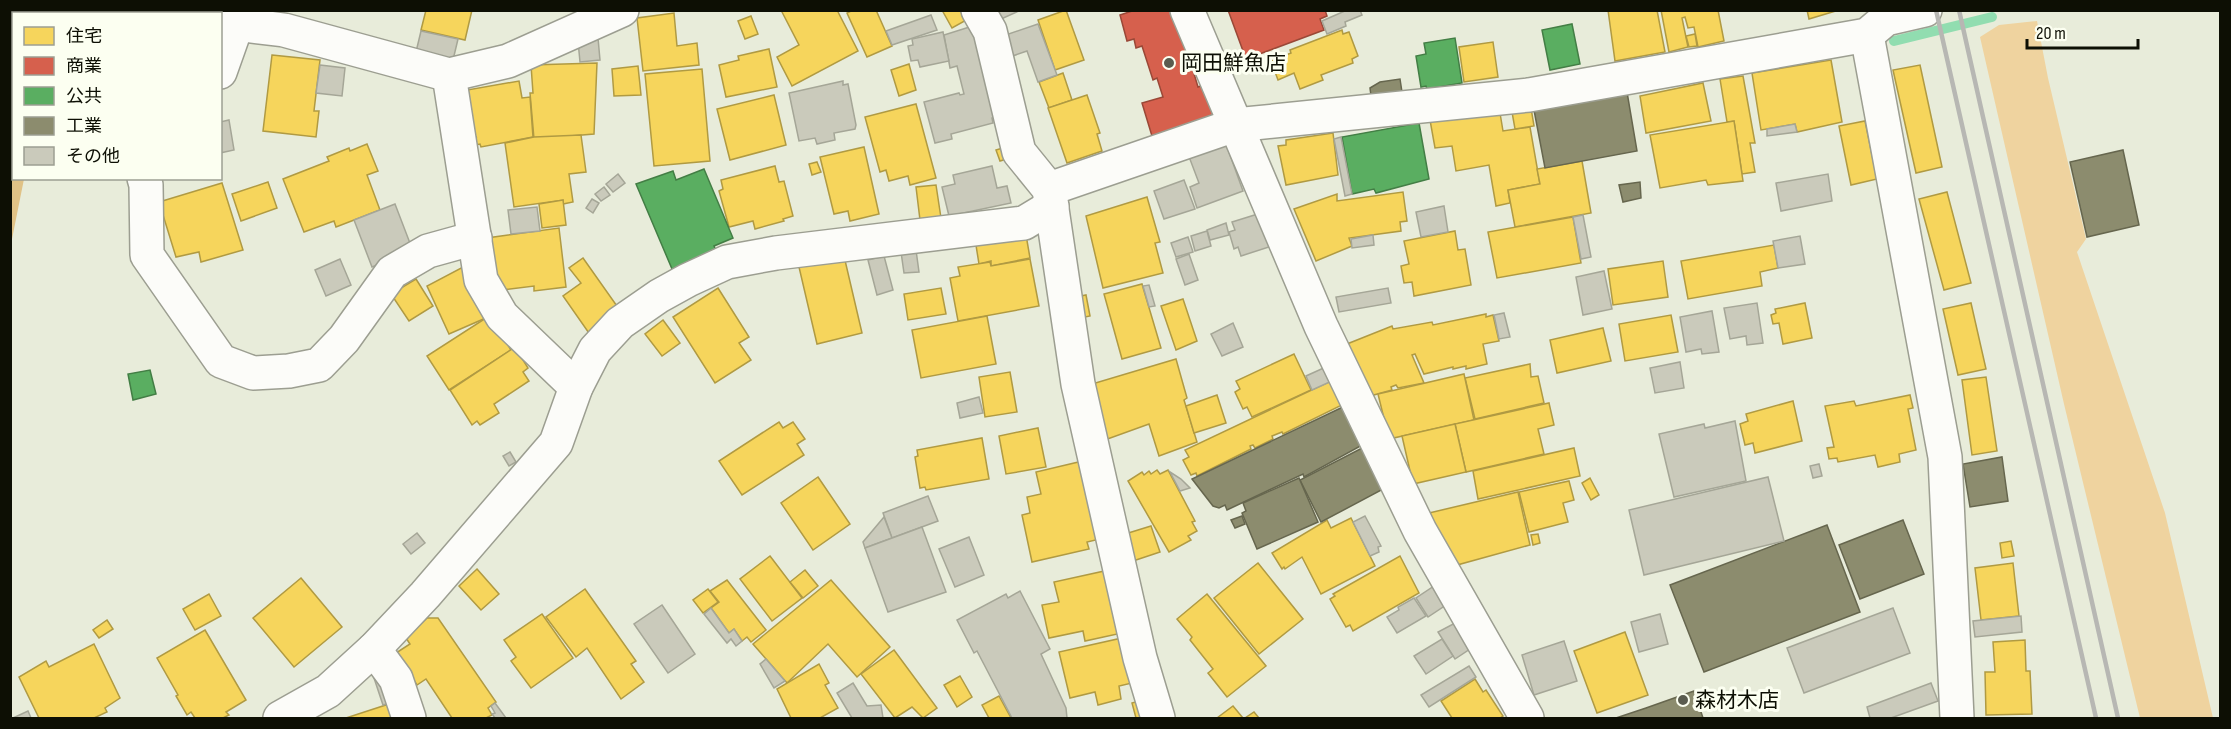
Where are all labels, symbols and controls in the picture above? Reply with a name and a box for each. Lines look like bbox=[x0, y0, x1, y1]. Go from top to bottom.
legend bbox=[12, 12, 222, 180]
scale bar bbox=[2027, 12, 2138, 50]
text: 20 m bbox=[2036, 23, 2066, 44]
text: 住宅 bbox=[66, 26, 102, 47]
place label: 岡田鮮魚店 bbox=[1181, 51, 1286, 76]
text: 商業 bbox=[66, 56, 102, 77]
marker: 岡田鮮魚店 bbox=[1162, 56, 1176, 70]
text: 公共 bbox=[66, 86, 102, 107]
text: 工業 bbox=[66, 116, 102, 137]
text: その他 bbox=[66, 146, 120, 167]
place label: 森材木店 bbox=[1695, 688, 1779, 713]
marker: 森材木店 bbox=[1676, 693, 1690, 707]

